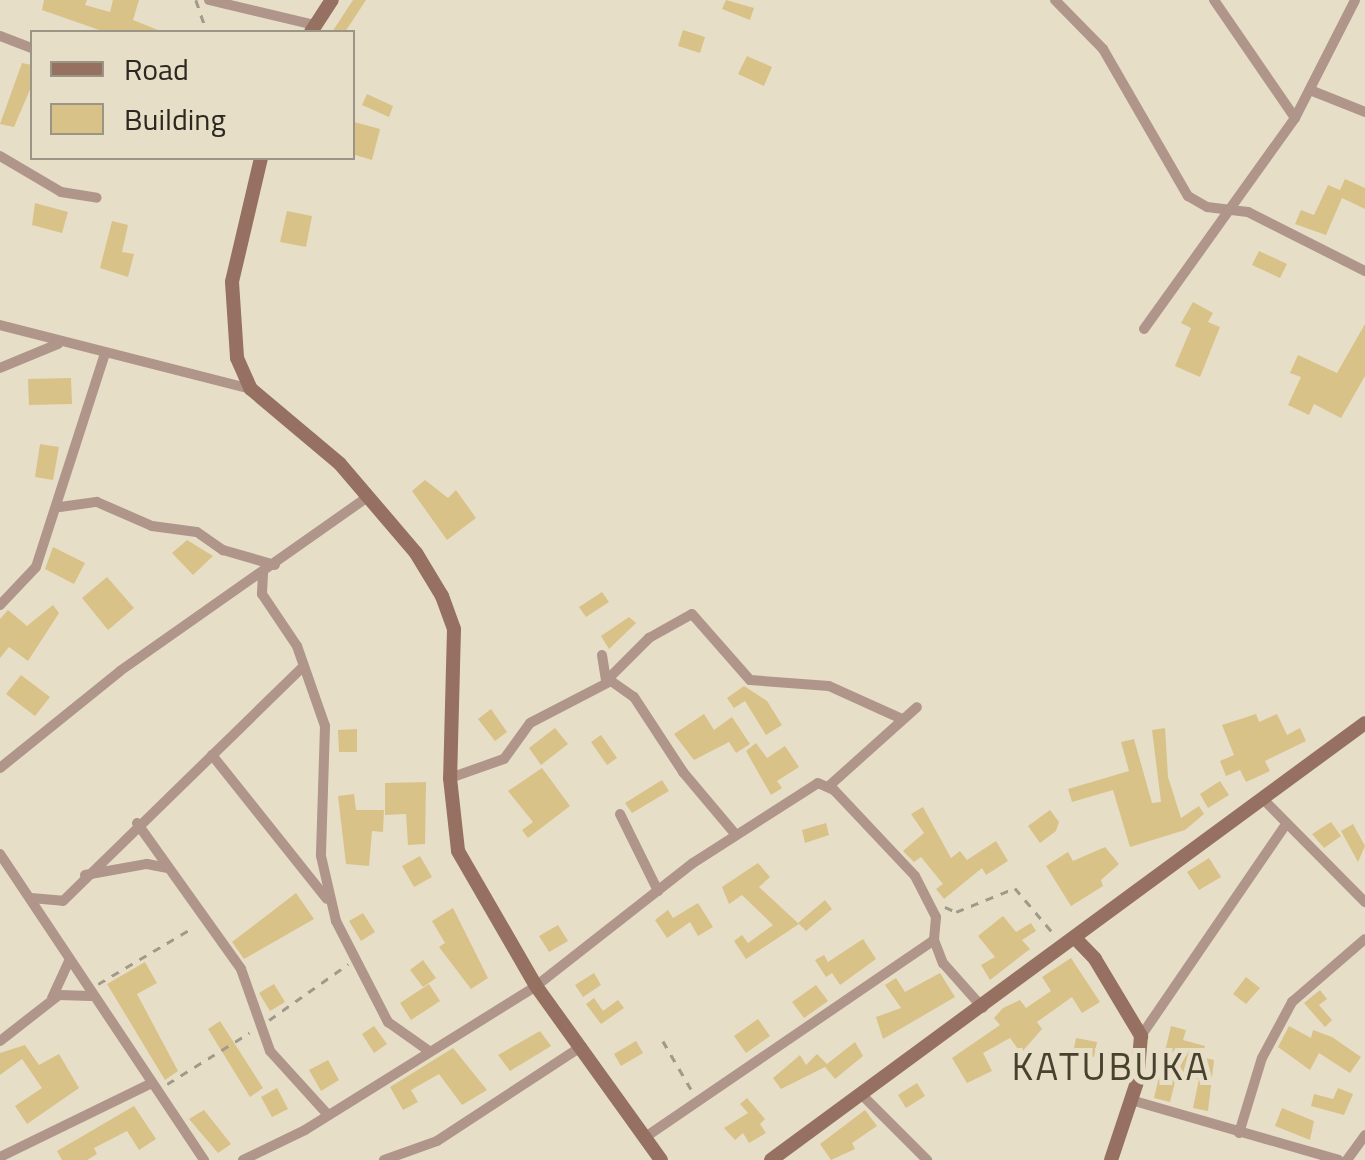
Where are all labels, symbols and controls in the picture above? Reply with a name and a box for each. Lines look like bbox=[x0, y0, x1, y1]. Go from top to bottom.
legend bbox=[30, 30, 355, 160]
text: Road bbox=[124, 46, 189, 92]
text: Building bbox=[124, 96, 226, 142]
district label: KATUBUKA bbox=[1011, 1044, 1211, 1090]

